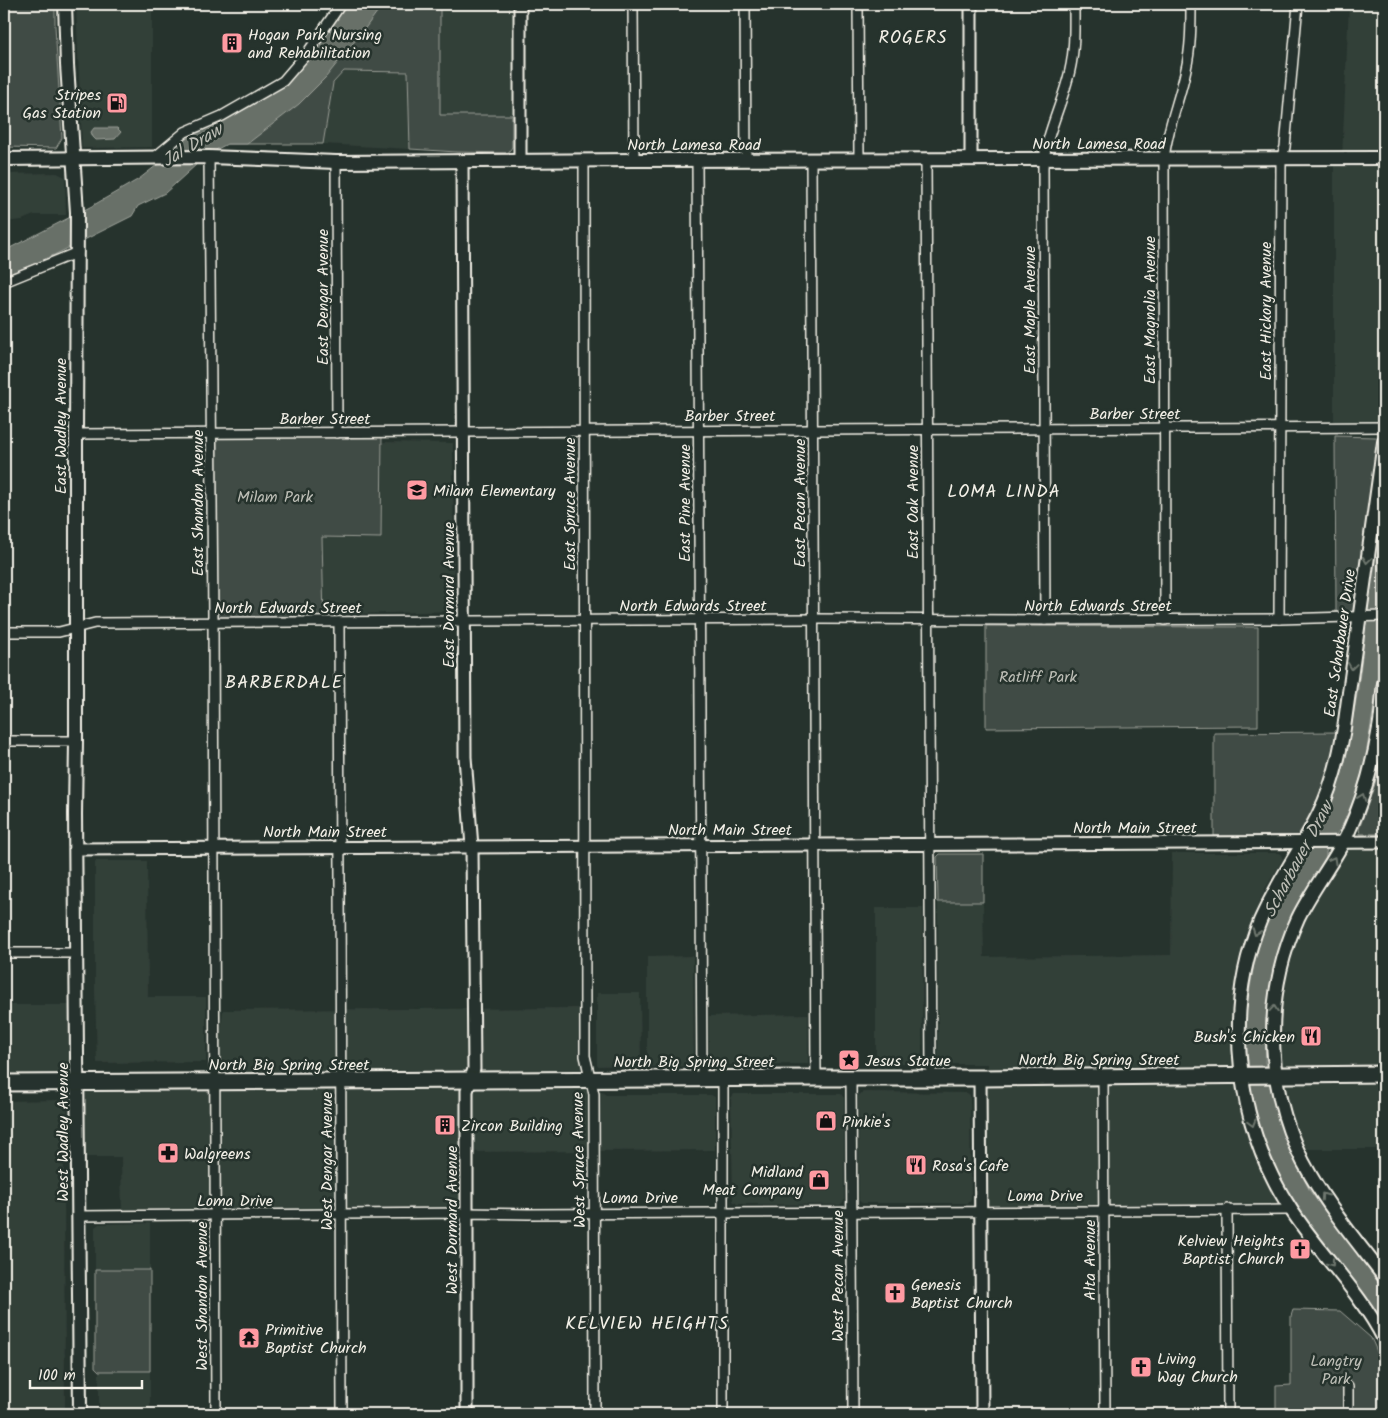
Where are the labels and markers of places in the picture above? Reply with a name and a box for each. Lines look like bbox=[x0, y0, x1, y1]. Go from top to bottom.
place label: Hogan Park Nursing and Rehabilitation bbox=[248, 23, 382, 66]
building icon: Hogan Park Nursing and Rehabilitation bbox=[220, 31, 244, 55]
place label: Stripes Gas Station bbox=[23, 83, 101, 126]
fuel station icon: Stripes Gas Station bbox=[105, 91, 129, 115]
school or university icon: Milam Elementary bbox=[405, 478, 429, 502]
place label: Milam Elementary bbox=[433, 479, 556, 504]
restaurant icon: Bush's Chicken bbox=[1299, 1024, 1323, 1048]
place label: Bush's Chicken bbox=[1194, 1025, 1295, 1050]
place icon: Jesus Statue bbox=[837, 1048, 861, 1072]
place label: Jesus Statue bbox=[865, 1049, 951, 1074]
shop icon: Pinkie's bbox=[814, 1109, 838, 1133]
place label: Pinkie's bbox=[842, 1110, 891, 1135]
building icon: Zircon Building bbox=[433, 1113, 457, 1137]
place label: Zircon Building bbox=[461, 1114, 563, 1139]
pharmacy icon: Walgreens bbox=[156, 1141, 180, 1165]
place label: Walgreens bbox=[184, 1142, 251, 1167]
restaurant icon: Rosa's Cafe bbox=[904, 1153, 928, 1177]
place label: Rosa's Cafe bbox=[932, 1154, 1009, 1179]
place label: Midland Meat Company bbox=[702, 1160, 804, 1203]
shop icon: Midland Meat Company bbox=[807, 1168, 831, 1192]
place label: Kelview Heights Baptist Church bbox=[1178, 1229, 1284, 1272]
church icon: Kelview Heights Baptist Church bbox=[1288, 1237, 1312, 1261]
place label: Genesis Baptist Church bbox=[911, 1273, 1013, 1316]
church icon: Genesis Baptist Church bbox=[883, 1281, 907, 1305]
place label: Primitive Baptist Church bbox=[265, 1318, 367, 1361]
temple icon: Primitive Baptist Church bbox=[237, 1326, 261, 1350]
place label: Living Way Church bbox=[1157, 1347, 1238, 1390]
church icon: Living Way Church bbox=[1129, 1355, 1153, 1379]

